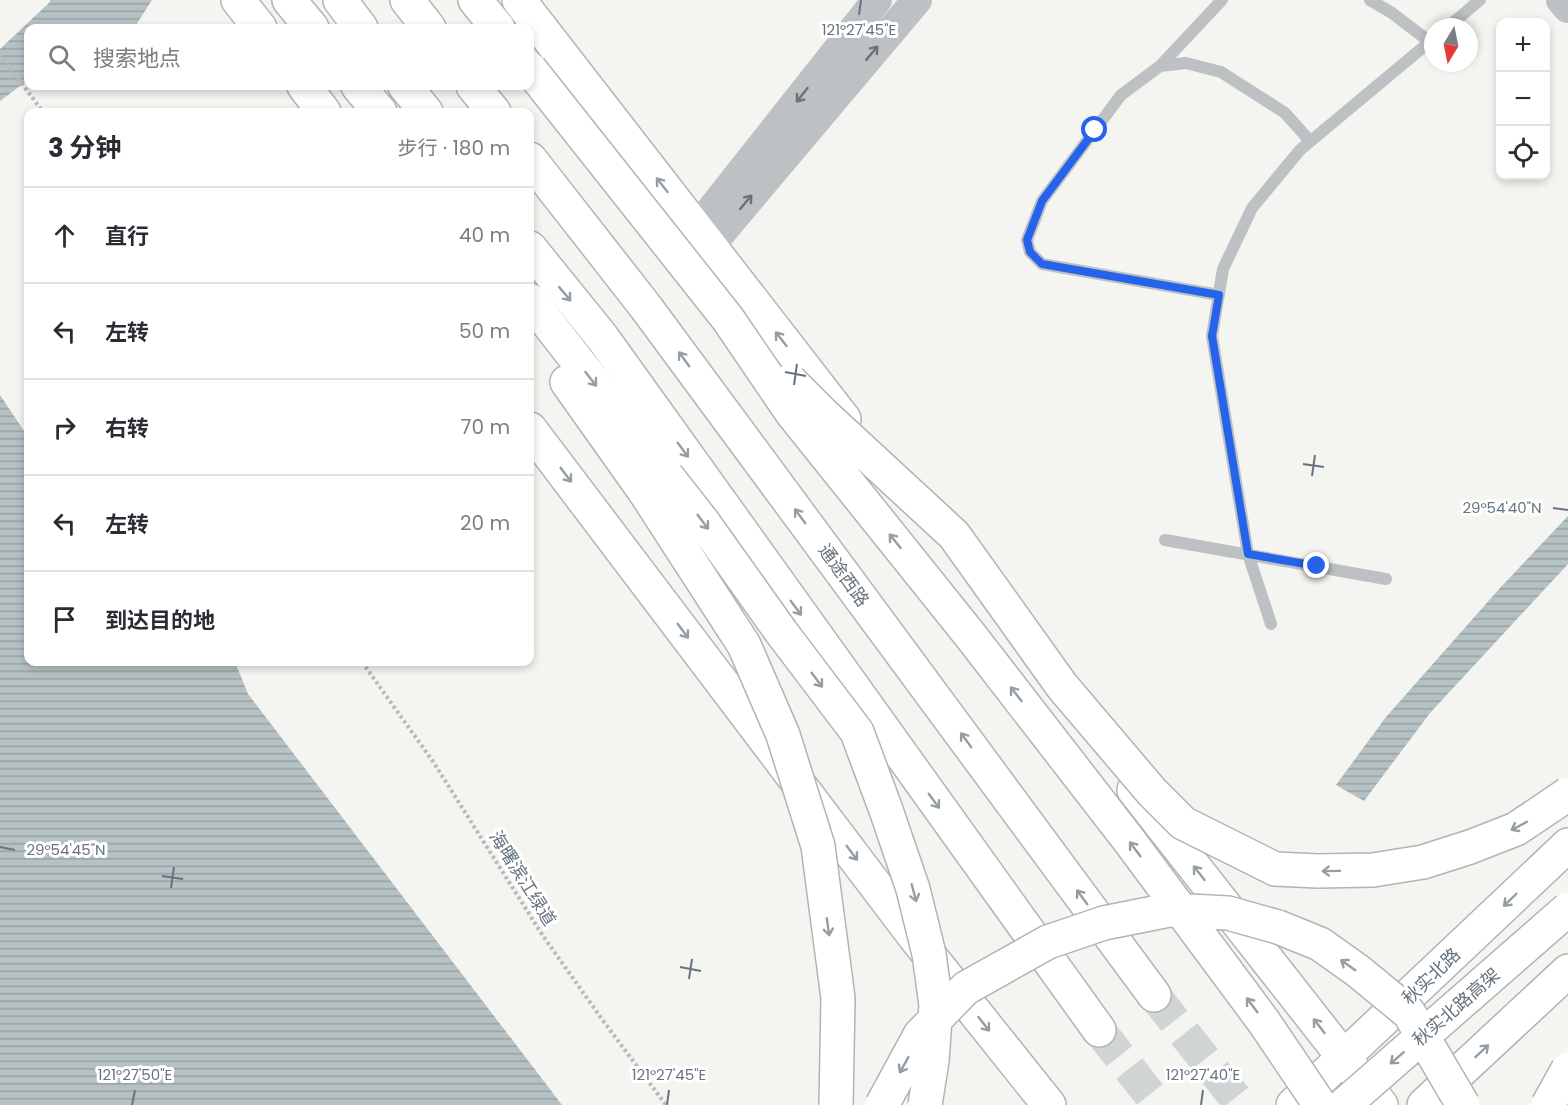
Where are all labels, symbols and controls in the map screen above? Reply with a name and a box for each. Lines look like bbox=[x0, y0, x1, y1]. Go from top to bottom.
north arrow bbox=[1424, 18, 1478, 72]
map controls bbox=[1496, 18, 1550, 180]
button: + bbox=[1496, 18, 1550, 72]
text: 121°27'45"E bbox=[822, 19, 896, 40]
search box bbox=[24, 24, 534, 90]
icon: search bbox=[45, 41, 78, 74]
text: 搜索地点 bbox=[93, 43, 181, 74]
one-way arrow bbox=[866, 45, 879, 61]
button: − bbox=[1496, 72, 1550, 126]
one-way arrow bbox=[795, 87, 808, 103]
route start bbox=[1081, 116, 1107, 142]
button: locate bbox=[1496, 126, 1550, 180]
text: 3 分钟 bbox=[48, 130, 121, 166]
text: 步行 · 180 m bbox=[398, 134, 510, 162]
one-way arrow bbox=[655, 177, 668, 193]
one-way arrow bbox=[740, 194, 753, 210]
icon: ahead bbox=[48, 219, 81, 252]
text: 直行 bbox=[105, 221, 149, 252]
text: 40 m bbox=[459, 221, 510, 249]
one-way arrow bbox=[559, 286, 572, 302]
icon: left bbox=[48, 315, 81, 348]
text: 左转 bbox=[105, 317, 149, 348]
text: 50 m bbox=[459, 317, 510, 345]
one-way arrow bbox=[774, 331, 787, 347]
one-way arrow bbox=[678, 352, 691, 368]
one-way arrow bbox=[585, 371, 598, 387]
icon: right bbox=[48, 411, 81, 444]
text: 右转 bbox=[105, 413, 149, 444]
text: 70 m bbox=[461, 413, 510, 441]
one-way arrow bbox=[677, 441, 689, 457]
one-way arrow bbox=[559, 467, 572, 483]
text: 29°54'40"N bbox=[1462, 497, 1542, 518]
icon: left bbox=[48, 507, 81, 540]
one-way arrow bbox=[794, 508, 807, 524]
text: 左转 bbox=[105, 509, 149, 540]
text: 20 m bbox=[460, 509, 510, 537]
one-way arrow bbox=[696, 513, 709, 529]
one-way arrow bbox=[888, 533, 901, 549]
street label: 通途西路 bbox=[813, 539, 875, 611]
route end bbox=[1303, 552, 1329, 578]
one-way arrow bbox=[790, 600, 802, 616]
icon: arrive bbox=[48, 603, 81, 636]
text: 到达目的地 bbox=[105, 605, 215, 636]
one-way arrow bbox=[677, 622, 690, 638]
one-way arrow bbox=[811, 671, 823, 687]
one-way arrow bbox=[1009, 686, 1022, 702]
one-way arrow bbox=[960, 733, 972, 749]
one-way arrow bbox=[928, 792, 940, 808]
one-way arrow bbox=[1511, 820, 1528, 832]
street label: 海曙滨江绿道 bbox=[484, 826, 562, 930]
text: 29°54'45"N bbox=[26, 839, 106, 860]
one-way arrow bbox=[1128, 841, 1141, 857]
one-way arrow bbox=[845, 845, 858, 861]
one-way arrow bbox=[1192, 865, 1205, 881]
one-way arrow bbox=[1322, 865, 1342, 877]
one-way arrow bbox=[909, 884, 920, 903]
one-way arrow bbox=[1076, 890, 1088, 906]
one-way arrow bbox=[1503, 893, 1518, 907]
one-way arrow bbox=[823, 916, 834, 936]
street label: 秋实北路 bbox=[1396, 942, 1466, 1010]
one-way arrow bbox=[1341, 958, 1357, 971]
street label: 秋实北路高架 bbox=[1407, 962, 1505, 1052]
one-way arrow bbox=[1245, 997, 1258, 1013]
one-way arrow bbox=[978, 1016, 991, 1032]
one-way arrow bbox=[1313, 1018, 1326, 1034]
one-way arrow bbox=[1475, 1044, 1490, 1058]
one-way arrow bbox=[1390, 1051, 1406, 1065]
one-way arrow bbox=[898, 1056, 910, 1073]
text: 121°27'50"E bbox=[98, 1064, 172, 1085]
text: 121°27'45"E bbox=[632, 1064, 706, 1085]
text: 121°27'40"E bbox=[1166, 1064, 1240, 1085]

